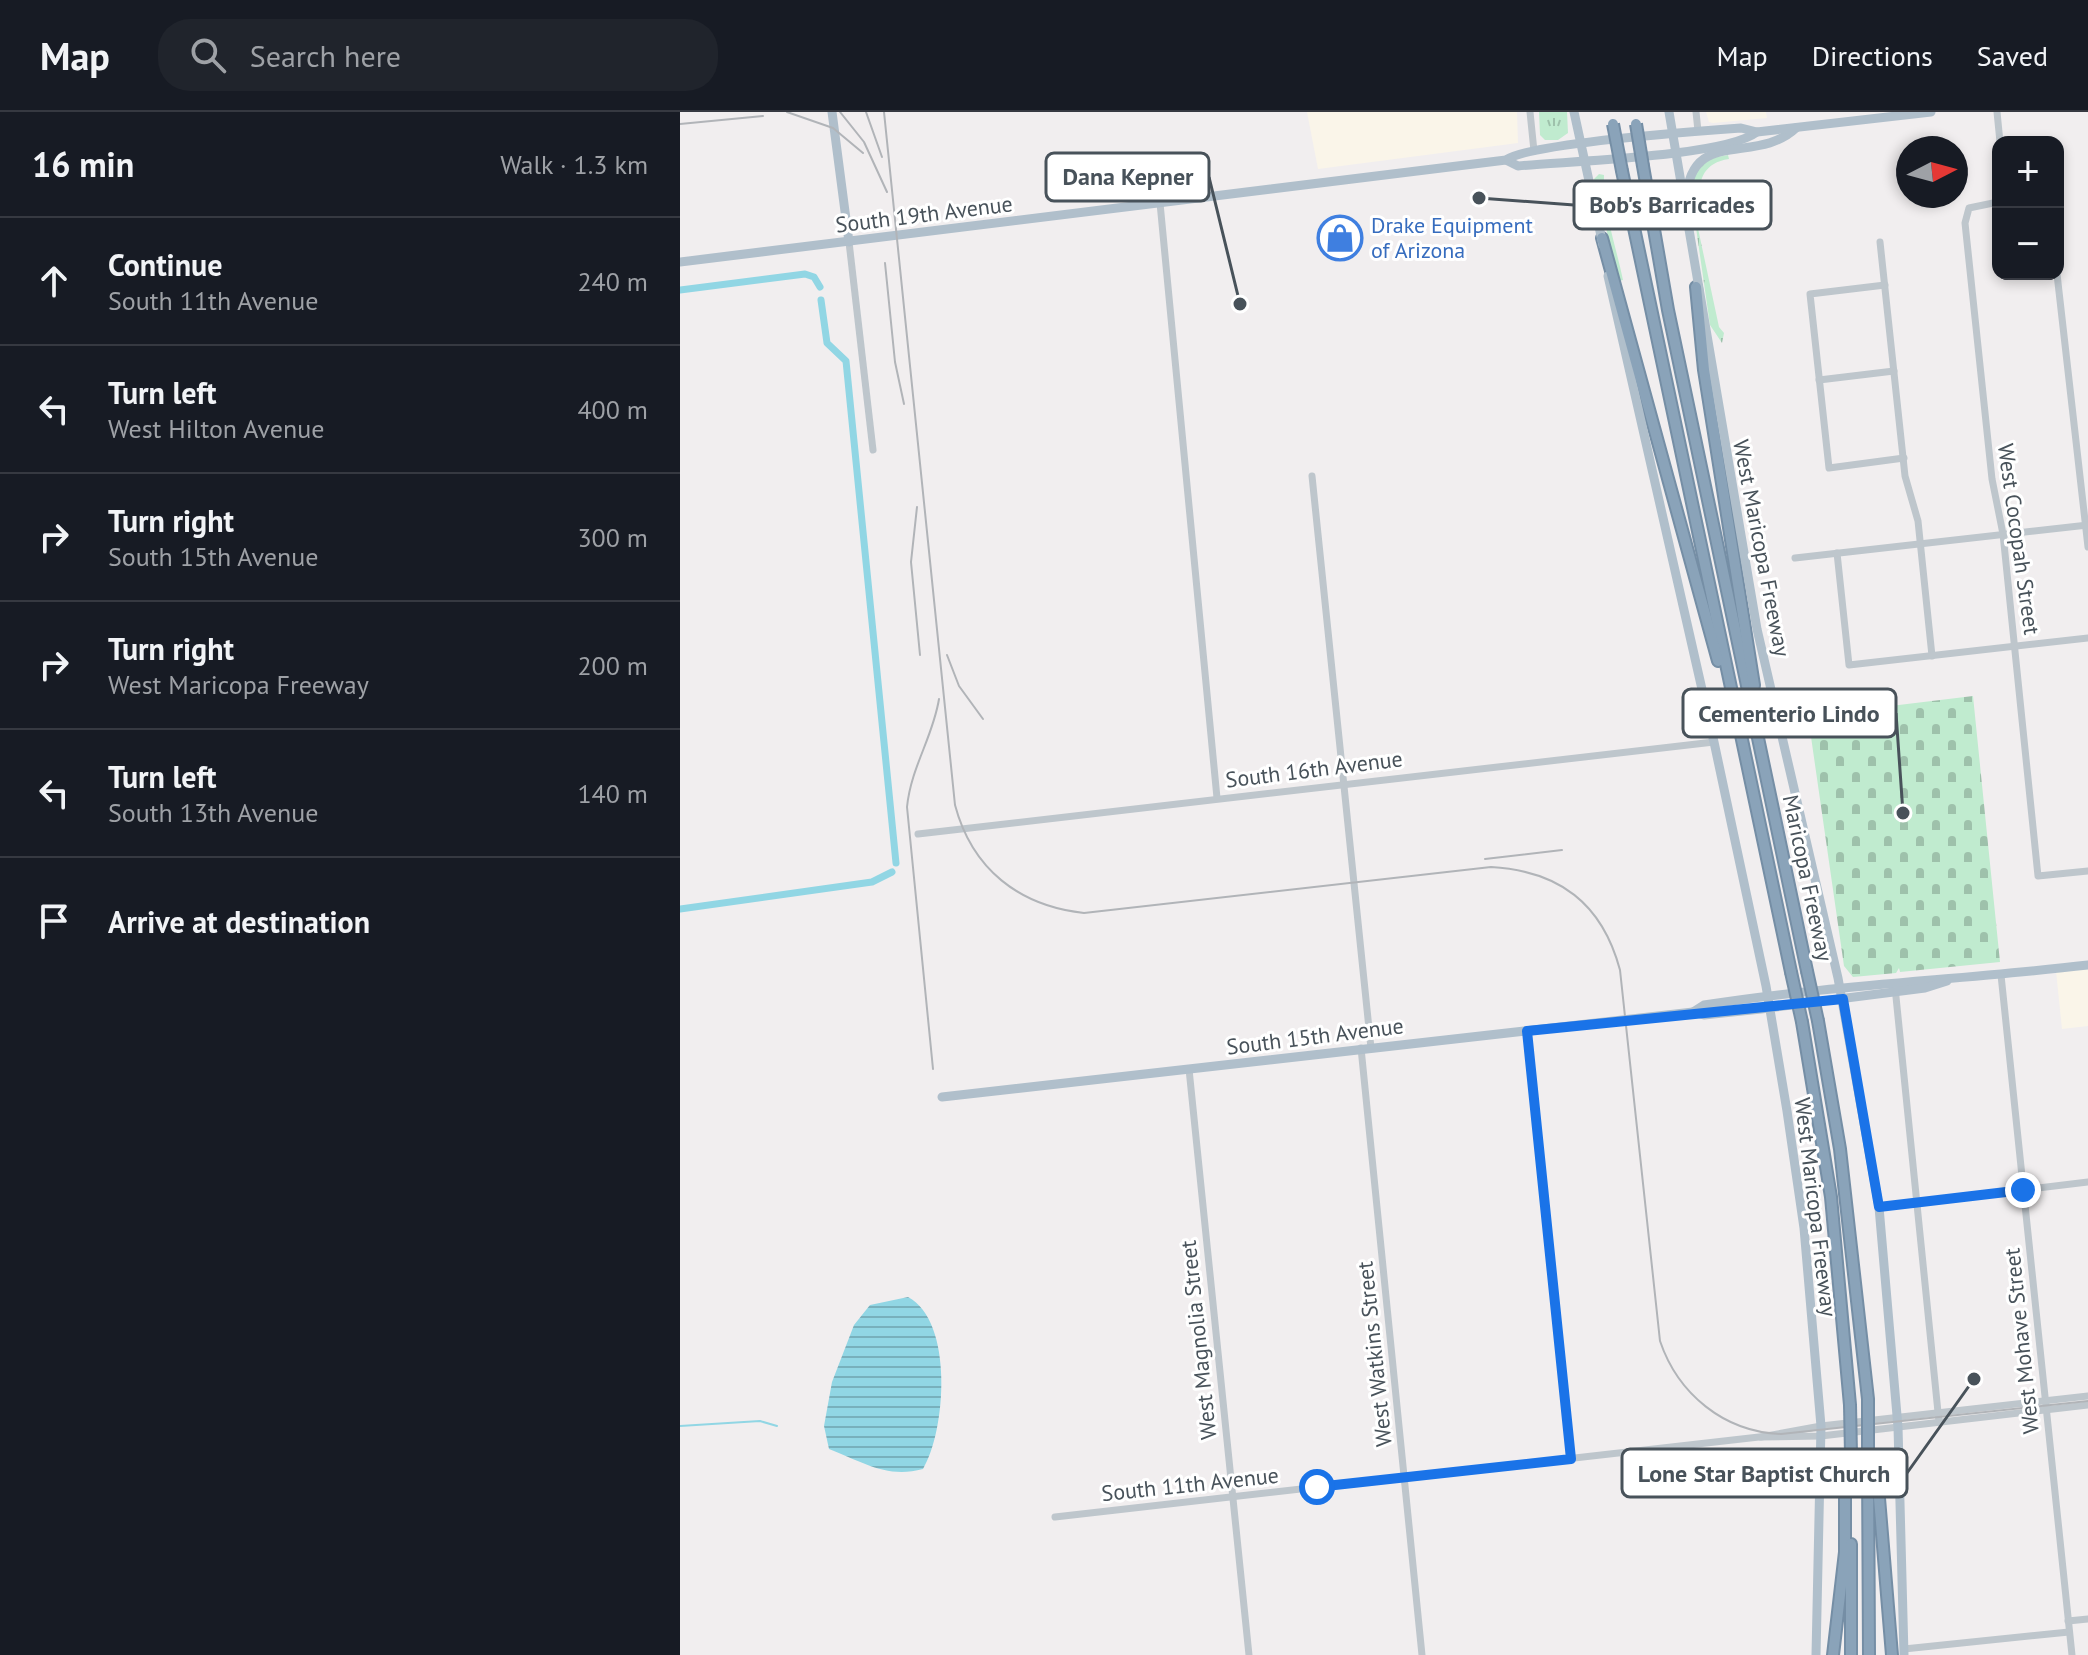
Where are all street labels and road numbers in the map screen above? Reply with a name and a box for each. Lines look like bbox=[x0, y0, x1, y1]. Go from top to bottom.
street label: South 19th Avenue bbox=[834, 189, 1014, 239]
street label: West Maricopa Freeway bbox=[1727, 437, 1797, 660]
street label: West Cocopah Street bbox=[1992, 442, 2046, 637]
street label: South 16th Avenue bbox=[1224, 744, 1404, 794]
street label: Maricopa Freeway bbox=[1777, 792, 1839, 965]
street label: South 15th Avenue bbox=[1225, 1011, 1405, 1061]
street label: West Maricopa Freeway bbox=[1789, 1096, 1843, 1319]
street label: West Magnolia Street bbox=[1174, 1238, 1222, 1441]
street label: West Mohave Street bbox=[1997, 1246, 2045, 1435]
street label: West Watkins Street bbox=[1350, 1259, 1398, 1448]
street label: South 11th Avenue bbox=[1100, 1461, 1280, 1507]

